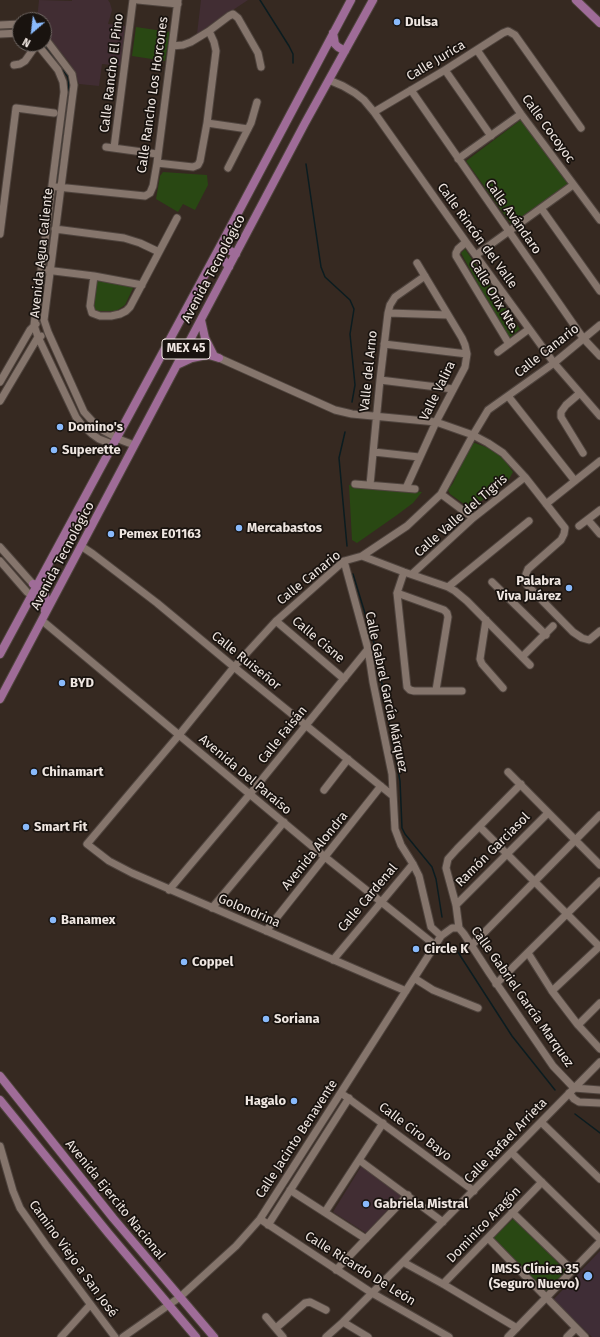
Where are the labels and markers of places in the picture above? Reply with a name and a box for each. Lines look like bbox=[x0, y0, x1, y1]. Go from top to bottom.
place label: Dulsa bbox=[405, 14, 438, 30]
marker: Dulsa bbox=[392, 17, 402, 27]
place label: Domino's bbox=[68, 419, 123, 435]
marker: Domino's bbox=[55, 422, 65, 432]
place label: Superette bbox=[62, 442, 121, 458]
marker: Superette bbox=[49, 445, 59, 455]
place label: Mercabastos bbox=[247, 520, 322, 536]
marker: Mercabastos bbox=[234, 523, 244, 533]
place label: Pemex E01163 bbox=[119, 526, 201, 542]
marker: Pemex E01163 bbox=[106, 529, 116, 539]
place label: Palabra Viva Juárez bbox=[497, 573, 561, 604]
marker: Palabra Viva Juárez bbox=[564, 583, 574, 593]
place label: BYD bbox=[70, 675, 94, 691]
marker: BYD bbox=[57, 678, 67, 688]
place label: Chinamart bbox=[42, 764, 103, 780]
marker: Chinamart bbox=[29, 767, 39, 777]
place label: Smart Fit bbox=[34, 819, 87, 835]
marker: Smart Fit bbox=[21, 822, 31, 832]
place label: Banamex bbox=[61, 912, 115, 928]
marker: Banamex bbox=[48, 915, 58, 925]
place label: Circle K bbox=[424, 941, 468, 957]
marker: Circle K bbox=[411, 944, 421, 954]
place label: Coppel bbox=[192, 954, 233, 970]
marker: Coppel bbox=[179, 957, 189, 967]
place label: Soriana bbox=[274, 1011, 320, 1027]
marker: Soriana bbox=[261, 1014, 271, 1024]
place label: Hagalo bbox=[245, 1093, 286, 1109]
marker: Hagalo bbox=[289, 1096, 299, 1106]
place label: Gabriela Mistral bbox=[374, 1196, 468, 1212]
marker: Gabriela Mistral bbox=[361, 1199, 371, 1209]
place label: IMSS Clínica 35 (Seguro Nuevo) bbox=[489, 1261, 579, 1292]
marker: IMSS Clínica 35 (Seguro Nuevo) bbox=[582, 1270, 594, 1282]

